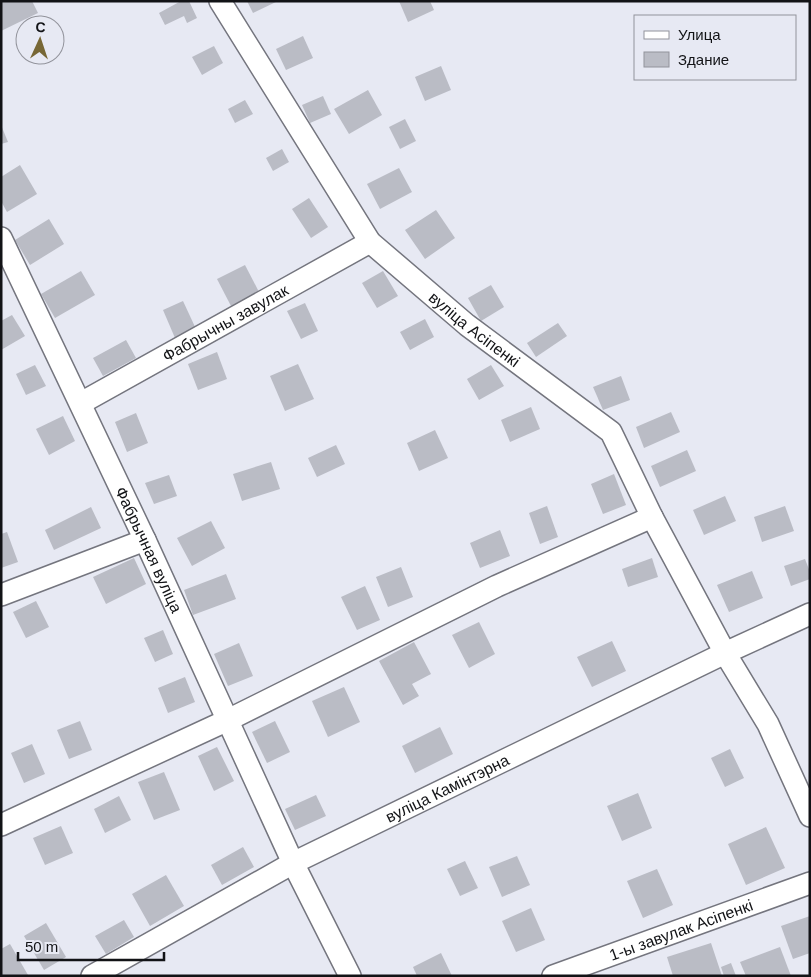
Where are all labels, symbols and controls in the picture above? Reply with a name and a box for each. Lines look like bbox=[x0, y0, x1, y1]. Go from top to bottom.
north arrow bbox=[15, 15, 65, 65]
legend bbox=[634, 15, 796, 80]
text: С bbox=[35, 19, 46, 35]
text: Улица bbox=[678, 26, 721, 43]
text: Здание bbox=[678, 51, 729, 68]
street label: Фабрычны завулак bbox=[160, 281, 292, 365]
street label: вуліца Асіпенкі bbox=[426, 289, 523, 370]
street label: Фабрычная вуліца bbox=[112, 484, 185, 615]
street label: вуліца Камінтэрна bbox=[383, 751, 512, 826]
street label: 1-ы завулак Асіпенкі bbox=[607, 896, 755, 964]
scale bar bbox=[18, 930, 164, 962]
text: 50 m bbox=[25, 938, 58, 955]

